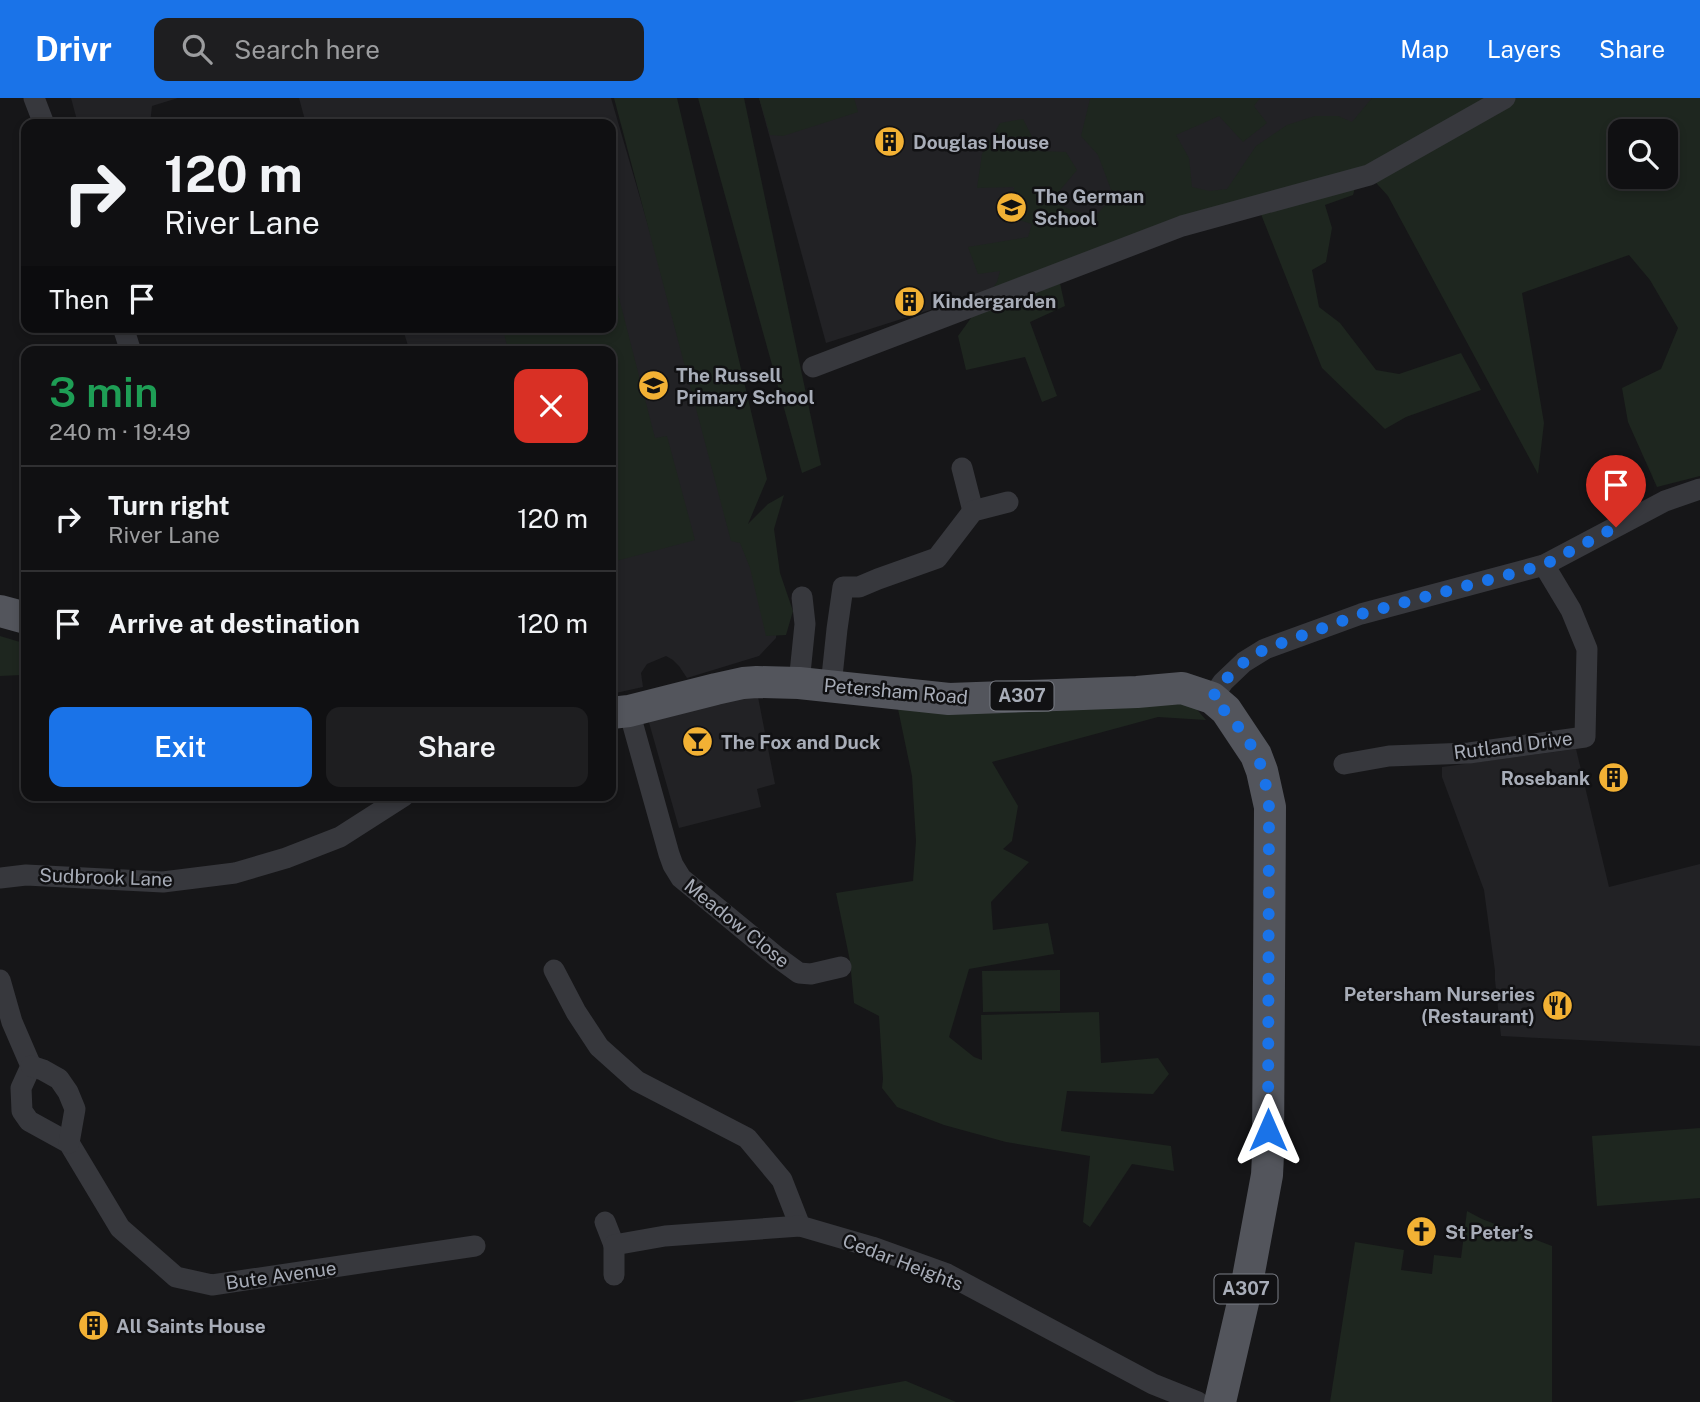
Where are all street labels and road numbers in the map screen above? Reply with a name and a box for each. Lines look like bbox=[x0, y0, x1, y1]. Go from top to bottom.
street label: Petersham Road bbox=[823, 674, 969, 708]
road number: A307 bbox=[990, 682, 1054, 710]
street label: Rutland Drive bbox=[1452, 727, 1574, 763]
street label: Sudbrook Lane bbox=[39, 864, 173, 890]
street label: Meadow Close bbox=[680, 874, 794, 972]
street label: Cedar Heights bbox=[840, 1229, 966, 1295]
street label: Bute Avenue bbox=[224, 1256, 338, 1294]
road number: A307 bbox=[1214, 1274, 1278, 1304]

